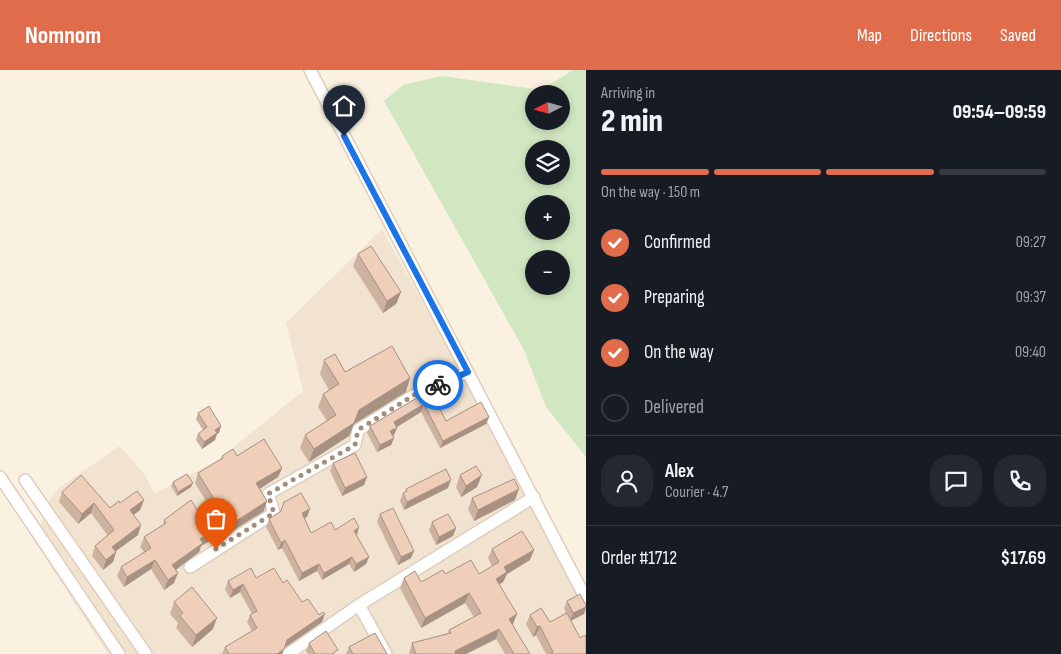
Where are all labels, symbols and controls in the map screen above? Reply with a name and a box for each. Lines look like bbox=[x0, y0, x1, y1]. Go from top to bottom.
text: Nomnom bbox=[25, 21, 101, 50]
text: Map bbox=[857, 25, 882, 46]
text: Directions bbox=[910, 25, 972, 46]
text: Saved bbox=[1000, 25, 1036, 46]
text: Arriving in bbox=[601, 84, 655, 103]
pin bbox=[323, 85, 365, 136]
north arrow bbox=[525, 85, 570, 130]
map controls bbox=[525, 85, 570, 295]
icon: home bbox=[330, 92, 358, 120]
text: 09:54–09:59 bbox=[953, 101, 1046, 124]
text: 2 min bbox=[601, 102, 663, 141]
button: layers bbox=[525, 140, 570, 185]
text: On the way · 150 m bbox=[601, 183, 700, 202]
button: + bbox=[525, 195, 570, 240]
icon: check bbox=[601, 229, 629, 257]
text: Confirmed bbox=[644, 231, 711, 254]
text: 09:27 bbox=[1016, 233, 1046, 252]
button: − bbox=[525, 250, 570, 295]
icon: check bbox=[601, 284, 629, 312]
text: Preparing bbox=[644, 286, 705, 309]
text: 09:37 bbox=[1016, 288, 1046, 307]
icon: check bbox=[601, 339, 629, 367]
text: On the way bbox=[644, 341, 714, 364]
text: 09:40 bbox=[1015, 343, 1046, 362]
courier bbox=[413, 360, 463, 410]
icon: bike bbox=[424, 371, 452, 399]
text: Delivered bbox=[644, 396, 704, 419]
button: person bbox=[601, 455, 653, 507]
button: chat bbox=[930, 455, 982, 507]
button: phone bbox=[994, 455, 1046, 507]
text: Alex bbox=[665, 460, 694, 483]
text: Courier · 4.7 bbox=[665, 483, 728, 502]
pin bbox=[195, 498, 237, 549]
icon: bag bbox=[202, 505, 230, 533]
text: Order #1712 bbox=[601, 547, 677, 570]
text: $17.69 bbox=[1001, 547, 1046, 570]

